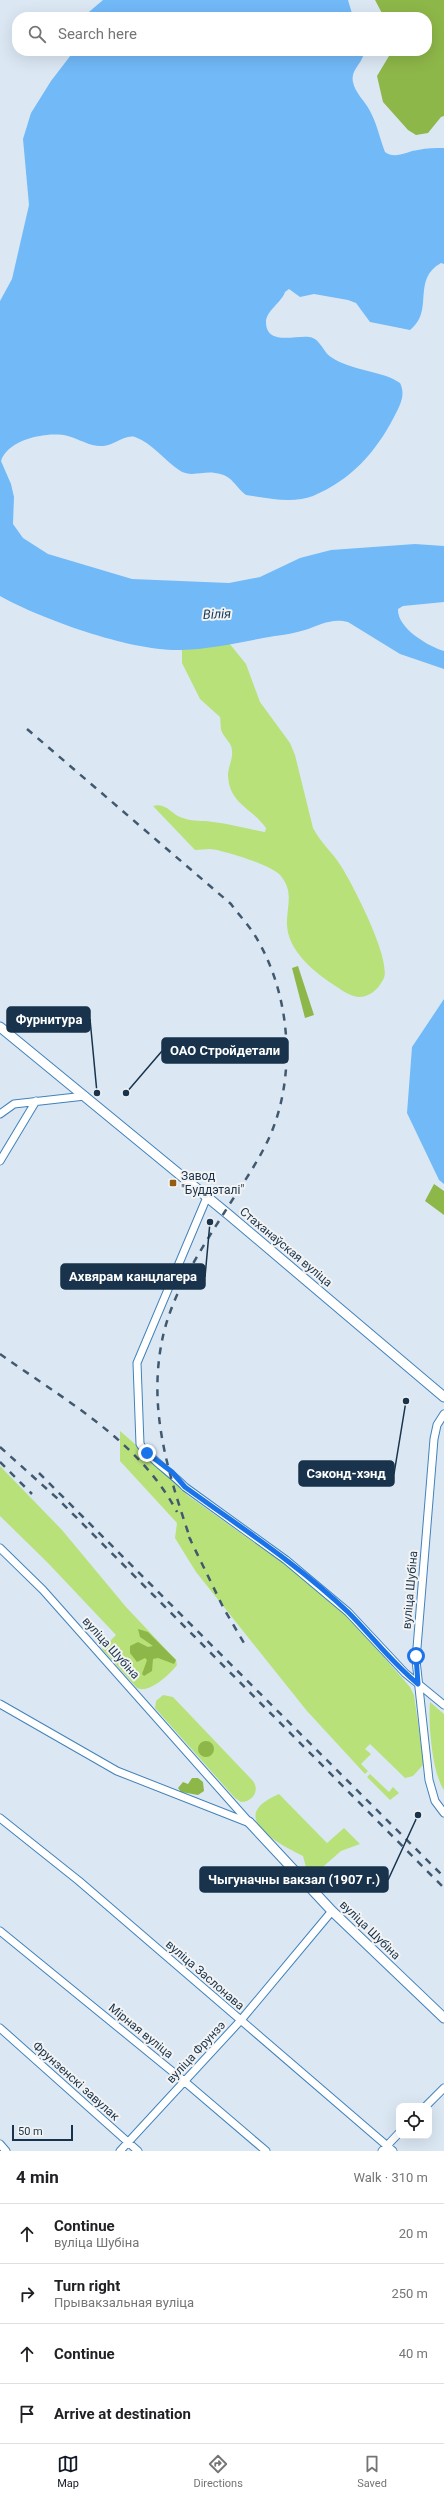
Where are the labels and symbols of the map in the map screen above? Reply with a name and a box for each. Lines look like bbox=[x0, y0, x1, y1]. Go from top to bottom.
water label: Вілія bbox=[203, 606, 231, 622]
callout: Фурнитура bbox=[7, 1007, 90, 1032]
text: Фурнитура bbox=[16, 1012, 82, 1027]
callout: ОАО Стройдетали bbox=[162, 1038, 288, 1063]
text: ОАО Стройдетали bbox=[170, 1043, 280, 1058]
place label: Завод "Буддэталі" bbox=[181, 1169, 244, 1197]
marker: Завод "Буддэталі" bbox=[168, 1178, 178, 1188]
street label: Стаханаўская вуліца bbox=[237, 1204, 335, 1290]
callout: Ахвярам канцлагера bbox=[61, 1264, 205, 1289]
text: Ахвярам канцлагера bbox=[69, 1269, 197, 1284]
route end bbox=[138, 1444, 156, 1462]
callout: Сэконд-хэнд bbox=[299, 1461, 394, 1486]
text: Сэконд-хэнд bbox=[306, 1466, 386, 1481]
street label: вуліца Шубіна bbox=[400, 1550, 420, 1630]
street label: вуліца Шубіна bbox=[79, 1614, 143, 1682]
route start bbox=[407, 1647, 425, 1665]
callout: Чыгуначны вакзал (1907 г.) bbox=[200, 1867, 388, 1892]
text: Чыгуначны вакзал (1907 г.) bbox=[208, 1872, 380, 1887]
street label: вуліца Шубіна bbox=[337, 1898, 403, 1962]
street label: вуліца Заслонава bbox=[163, 1937, 247, 2013]
street label: Мірная вуліца bbox=[106, 2001, 176, 2061]
street label: вуліца Фрунзэ bbox=[164, 2018, 228, 2086]
street label: Фрунзенскі завулак bbox=[30, 2039, 122, 2124]
scale bar bbox=[12, 2123, 73, 2142]

